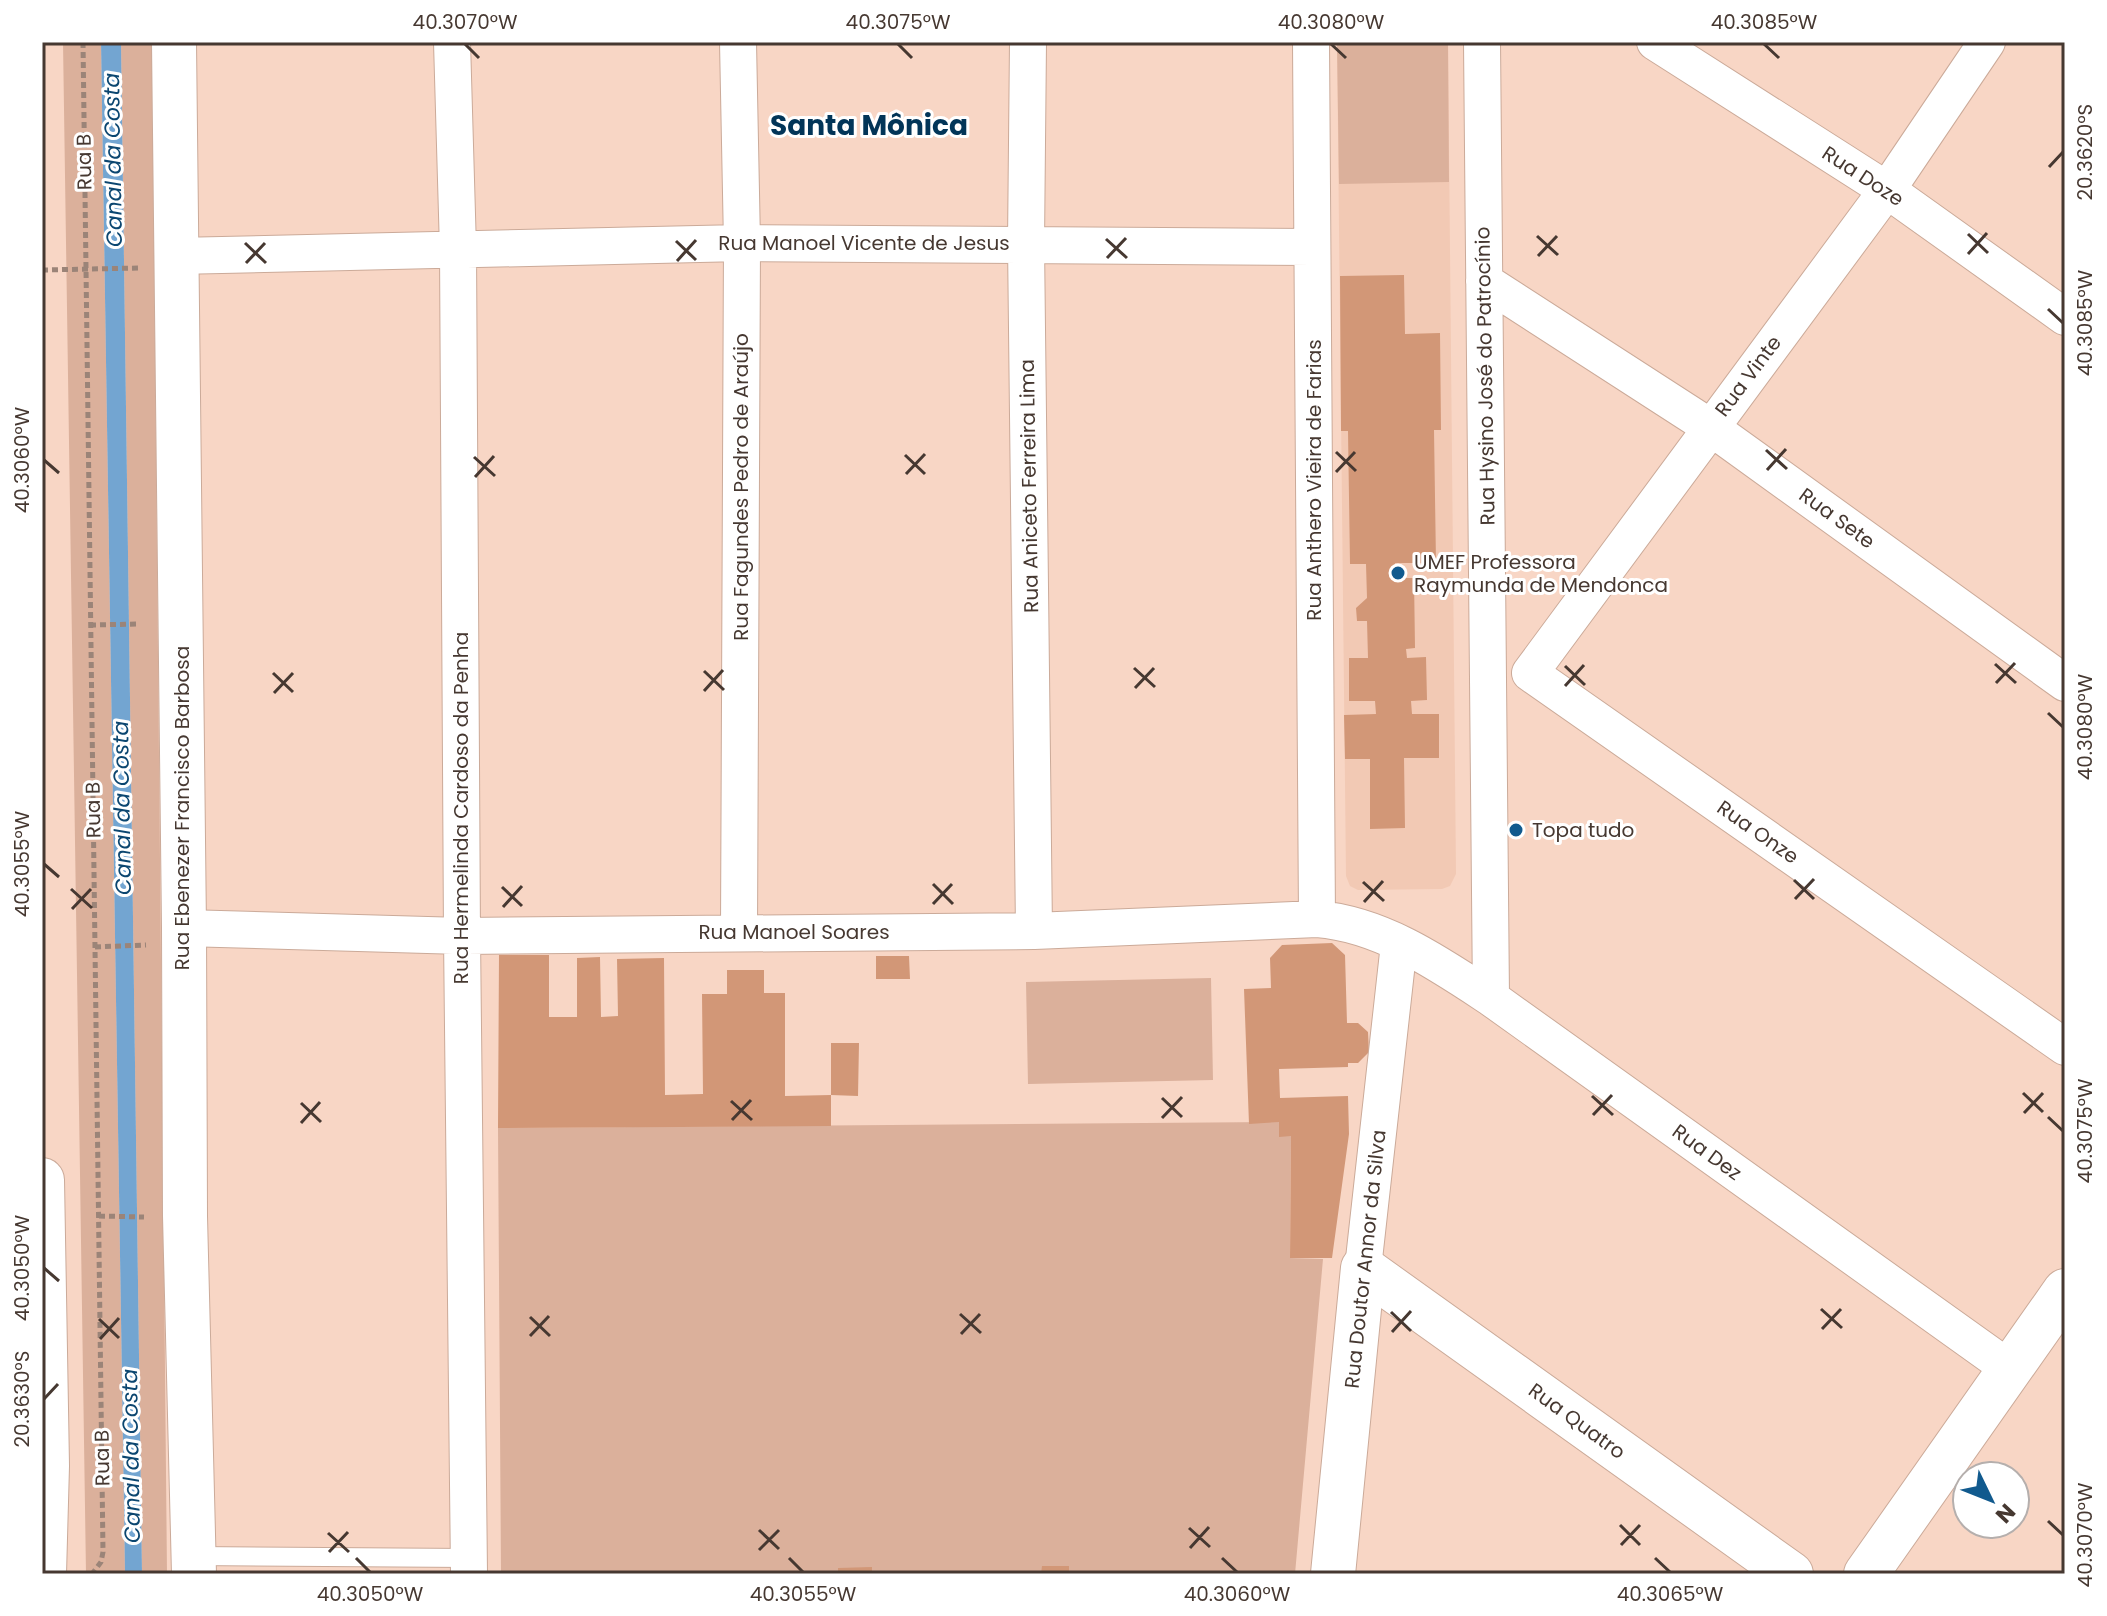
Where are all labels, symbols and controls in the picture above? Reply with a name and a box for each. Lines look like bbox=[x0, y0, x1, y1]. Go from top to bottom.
text: 40.3070°W bbox=[413, 8, 518, 36]
text: 40.3075°W bbox=[846, 8, 951, 36]
text: 40.3080°W bbox=[1278, 8, 1385, 36]
text: 40.3085°W bbox=[1711, 8, 1818, 36]
water label: Canal da Costa bbox=[96, 72, 130, 248]
text: 20.3620°S bbox=[2071, 104, 2099, 200]
district label: Santa Mônica bbox=[770, 106, 968, 145]
street label: Rua B bbox=[70, 134, 98, 190]
street label: Rua Doze bbox=[1817, 139, 1909, 213]
street label: Rua Hysino José do Patrocínio bbox=[1468, 226, 1502, 526]
street label: Rua Manoel Vicente de Jesus bbox=[718, 229, 1010, 257]
text: 40.3085°W bbox=[2071, 269, 2099, 376]
street label: Rua Vinte bbox=[1708, 330, 1788, 422]
street label: Rua Fagundes Pedro de Araújo bbox=[727, 333, 755, 641]
street label: Rua Anthero Vieira de Farias bbox=[1300, 339, 1328, 621]
street label: Rua Aniceto Ferreira Lima bbox=[1013, 359, 1045, 613]
text: 40.3060°W bbox=[8, 406, 36, 513]
street label: Rua Sete bbox=[1793, 481, 1881, 555]
place label: UMEF Professora Raymunda de Mendonca bbox=[1414, 548, 1668, 599]
marker: UMEF Professora Raymunda de Mendonca bbox=[1389, 564, 1407, 582]
street label: Rua Hermelinda Cardoso da Penha bbox=[447, 632, 475, 984]
street label: Rua Ebenezer Francisco Barbosa bbox=[168, 646, 196, 970]
text: 40.3080°W bbox=[2071, 673, 2099, 780]
water label: Canal da Costa bbox=[105, 720, 139, 896]
street label: Rua B bbox=[79, 782, 107, 838]
street label: Rua Onze bbox=[1712, 794, 1804, 870]
text: 40.3055°W bbox=[8, 810, 36, 917]
place label: Topa tudo bbox=[1532, 816, 1634, 844]
marker: Topa tudo bbox=[1507, 821, 1525, 839]
street label: Rua Manoel Soares bbox=[698, 918, 890, 946]
text: 40.3075°W bbox=[2071, 1078, 2099, 1183]
street label: Rua Dez bbox=[1667, 1117, 1747, 1187]
street label: Rua Doutor Annor da Silva bbox=[1337, 1128, 1393, 1390]
text: 40.3050°W bbox=[8, 1214, 36, 1321]
text: 20.3630°S bbox=[8, 1350, 36, 1448]
water label: Canal da Costa bbox=[114, 1368, 148, 1544]
street label: Rua Quatro bbox=[1523, 1376, 1631, 1466]
street label: Rua B bbox=[88, 1430, 116, 1486]
north arrow bbox=[1951, 1460, 2031, 1540]
text: 40.3070°W bbox=[2071, 1482, 2099, 1587]
text: N bbox=[1988, 1497, 2022, 1530]
text: 40.3050°W bbox=[317, 1580, 424, 1608]
text: 40.3055°W bbox=[750, 1580, 857, 1608]
text: 40.3060°W bbox=[1184, 1580, 1291, 1608]
text: 40.3065°W bbox=[1617, 1580, 1724, 1608]

